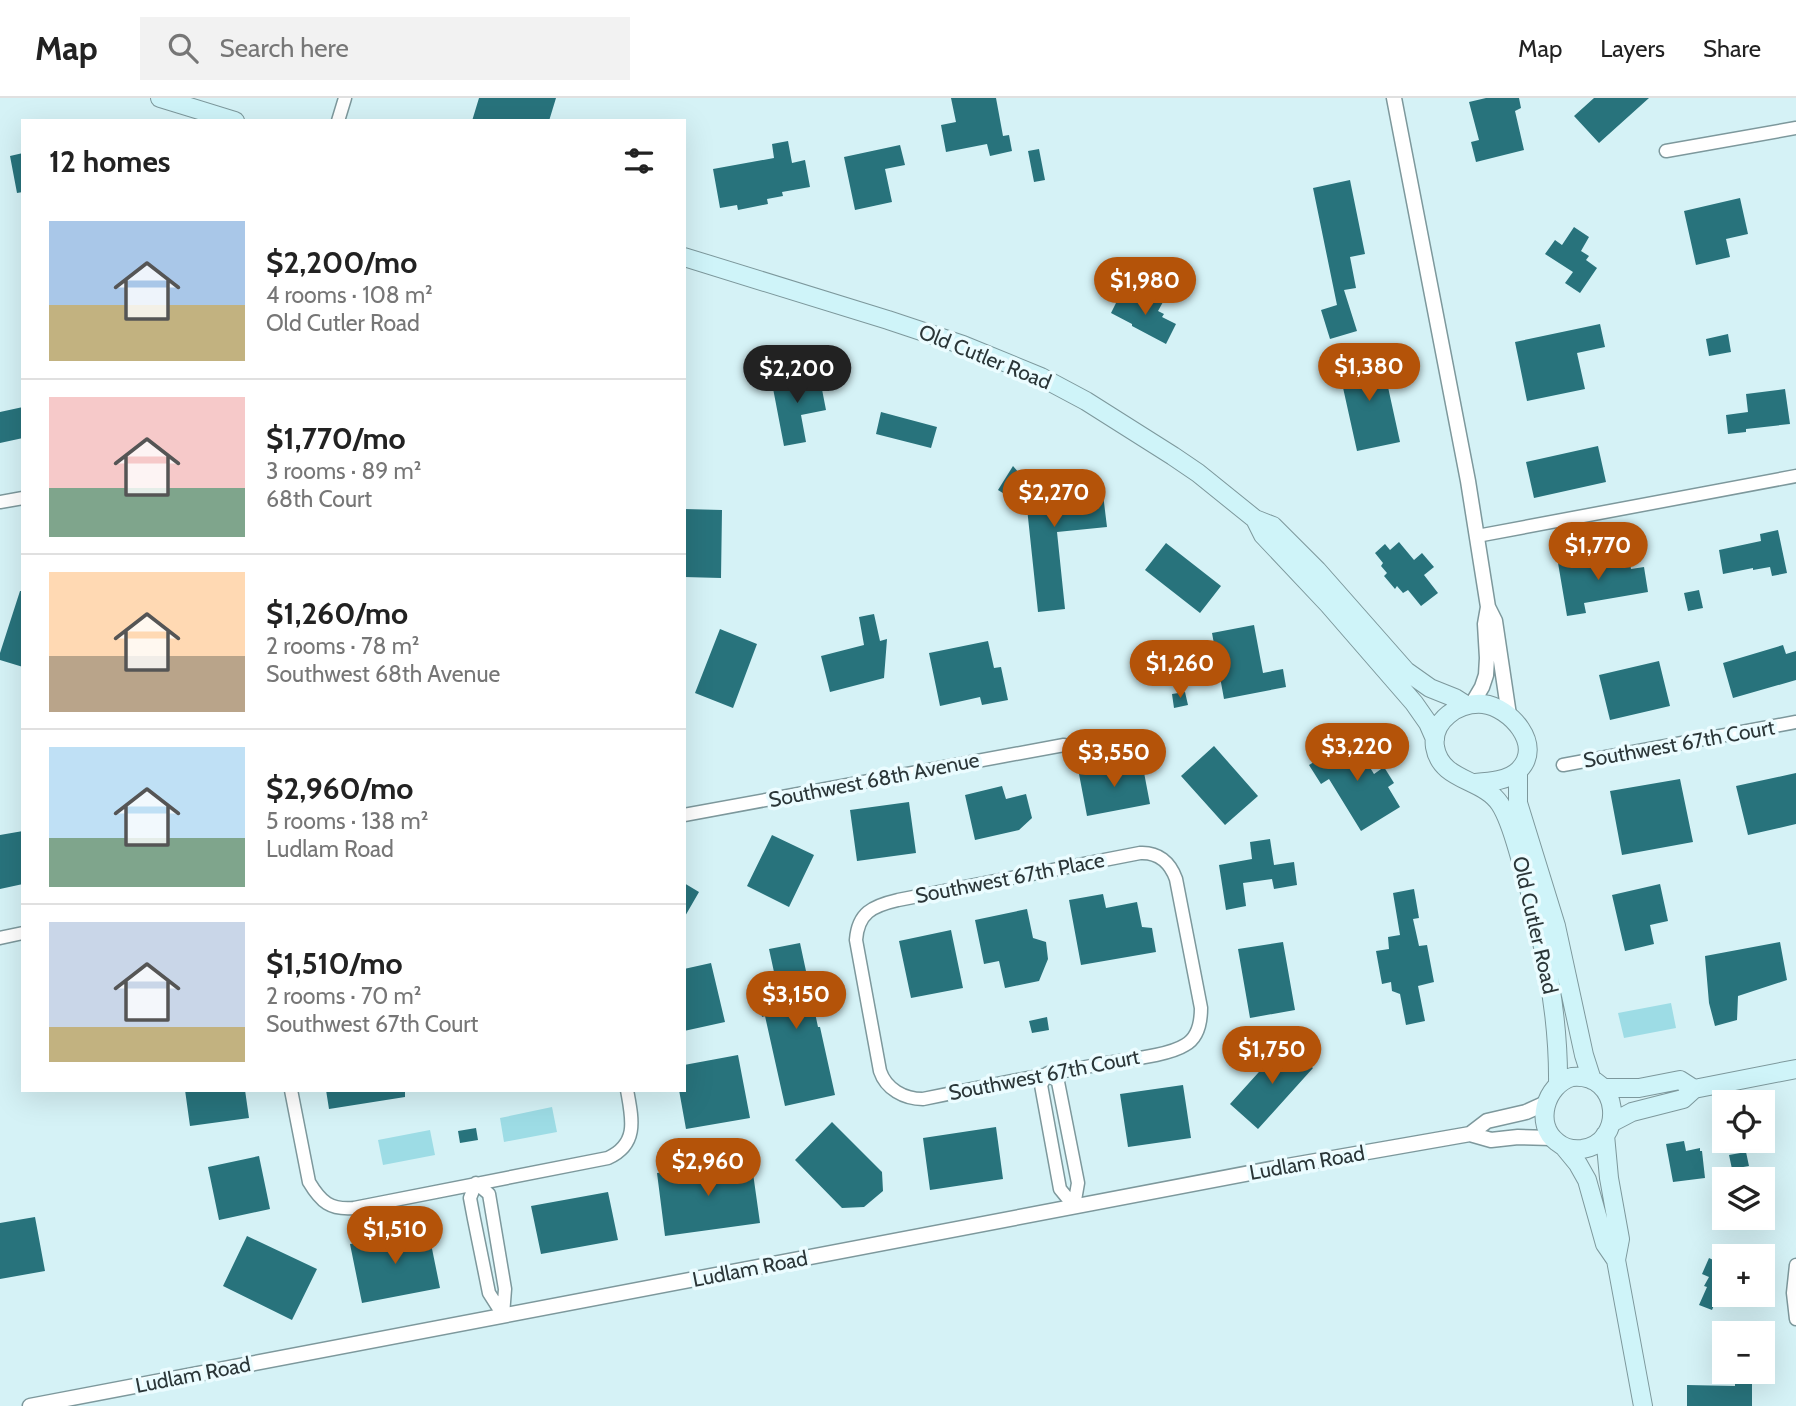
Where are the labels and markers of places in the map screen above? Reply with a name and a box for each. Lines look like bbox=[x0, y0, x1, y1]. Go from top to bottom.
pin: $1,980 bbox=[1088, 258, 1202, 317]
pin: $1,380 bbox=[1312, 344, 1426, 403]
pin: $2,200 bbox=[740, 345, 854, 405]
pin: $2,270 bbox=[997, 470, 1111, 529]
pin: $1,770 bbox=[1541, 522, 1655, 582]
pin: $1,260 bbox=[1123, 640, 1237, 700]
pin: $3,220 bbox=[1300, 724, 1414, 783]
pin: $3,550 bbox=[1057, 730, 1171, 789]
pin: $3,150 bbox=[739, 972, 853, 1031]
pin: $1,750 bbox=[1215, 1026, 1329, 1086]
pin: $2,960 bbox=[651, 1138, 765, 1198]
pin: $1,510 bbox=[338, 1206, 452, 1266]

